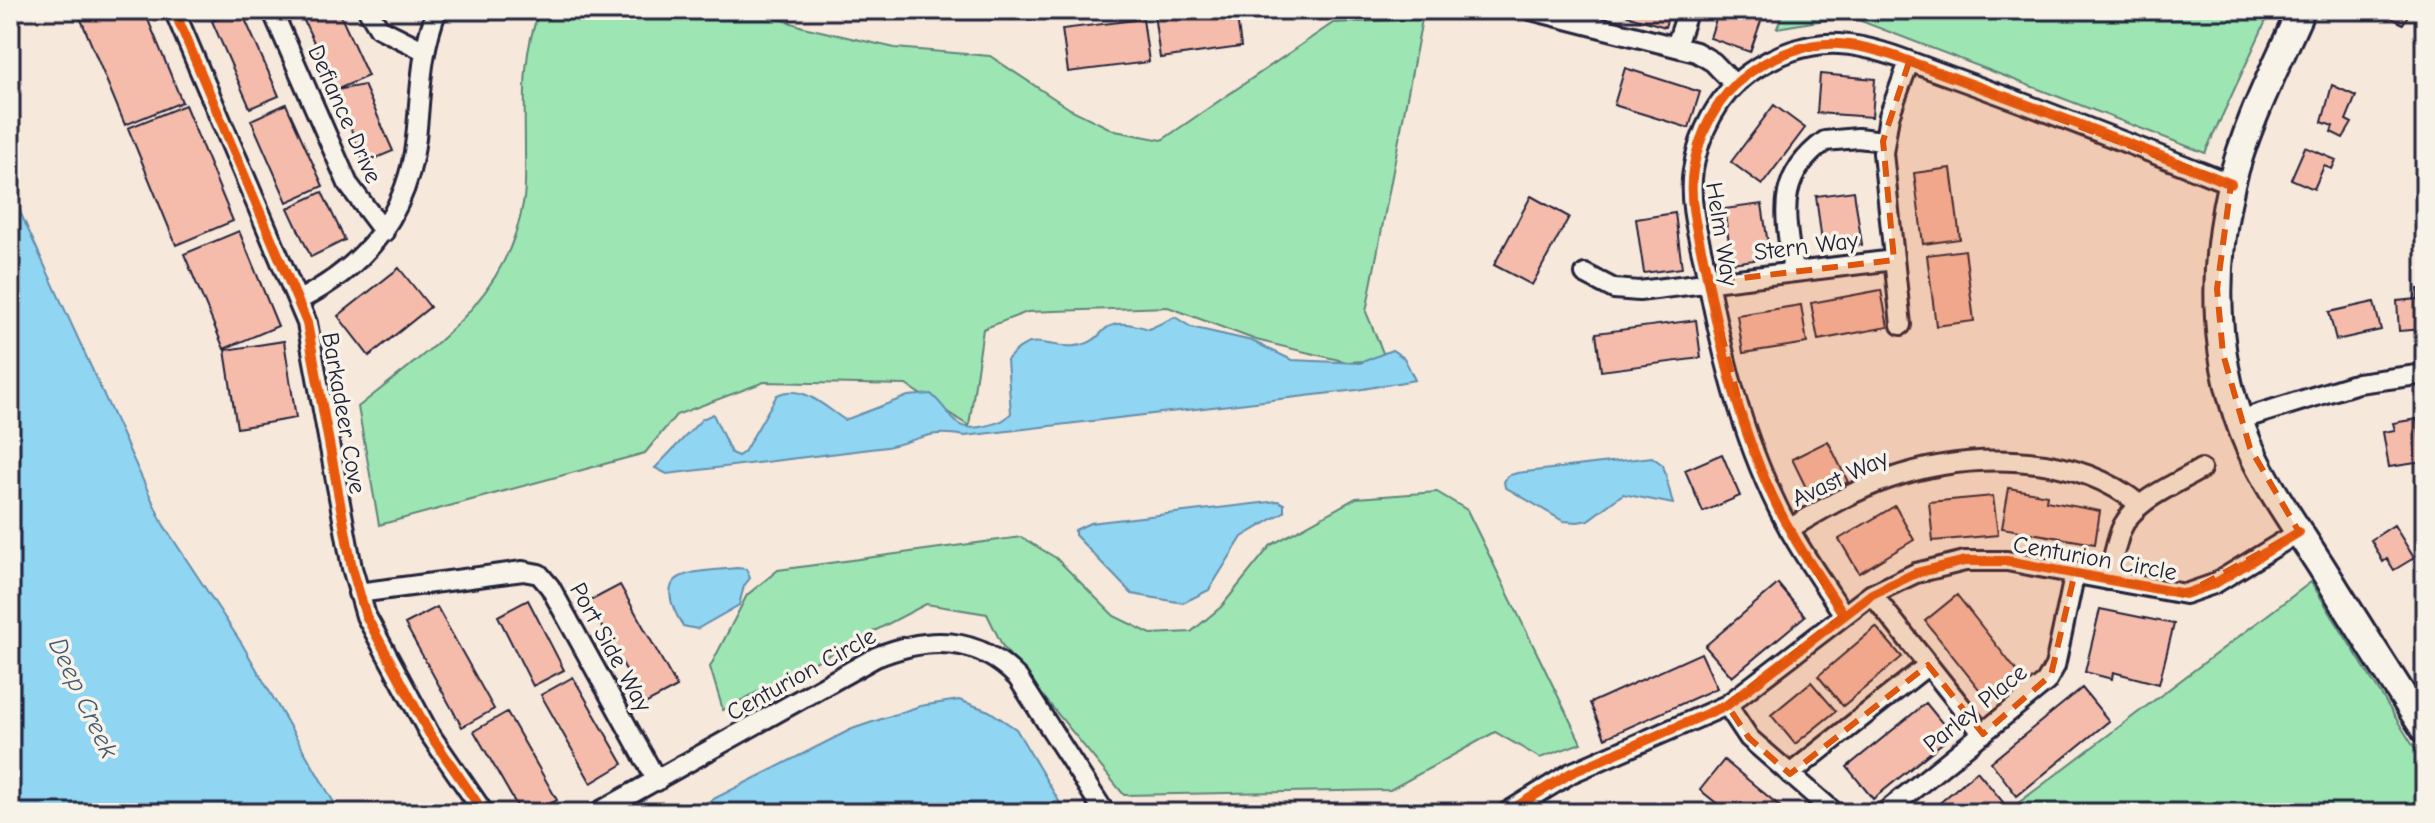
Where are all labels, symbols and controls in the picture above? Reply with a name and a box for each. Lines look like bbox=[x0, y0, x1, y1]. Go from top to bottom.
street label: Defiance Drive bbox=[302, 41, 388, 187]
street label: Helm Way bbox=[1700, 180, 1744, 288]
street label: Stern Way bbox=[1752, 226, 1860, 266]
street label: Barkadeer Cove bbox=[316, 330, 372, 496]
street label: Avast Way bbox=[1787, 443, 1893, 512]
street label: Centurion Circle bbox=[2011, 530, 2179, 586]
street label: Port Side Way bbox=[564, 578, 658, 717]
street label: Centurion Circle bbox=[722, 622, 880, 726]
water label: Deep Creek bbox=[42, 633, 124, 763]
street label: Parley Place bbox=[1918, 658, 2032, 758]

